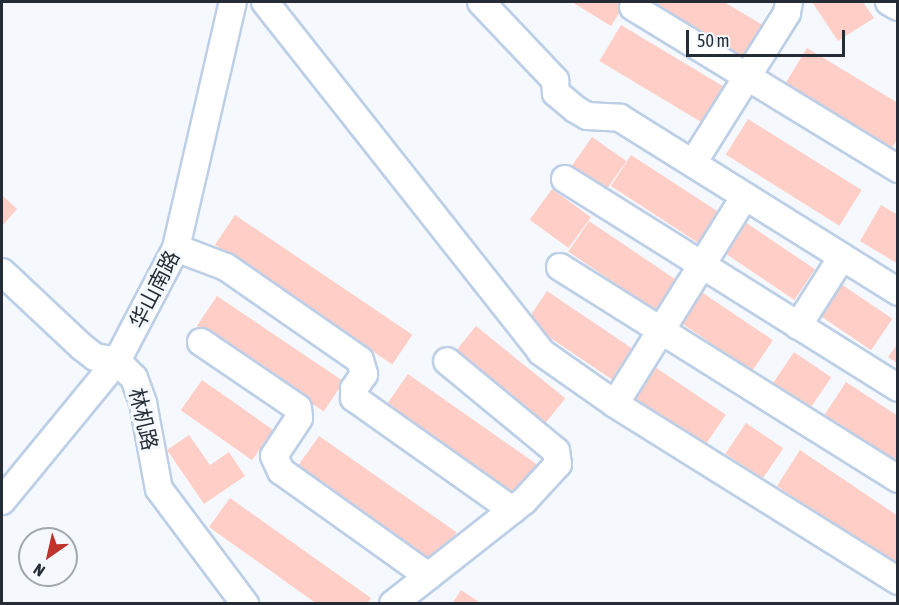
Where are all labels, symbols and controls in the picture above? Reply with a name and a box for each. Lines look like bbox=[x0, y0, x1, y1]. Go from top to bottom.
scale bar bbox=[689, 18, 848, 56]
text: 50 m bbox=[697, 30, 729, 51]
street label: 华山南路 bbox=[124, 246, 184, 332]
street label: 林机路 bbox=[125, 385, 163, 453]
north arrow bbox=[18, 527, 78, 587]
text: N bbox=[30, 560, 48, 580]

